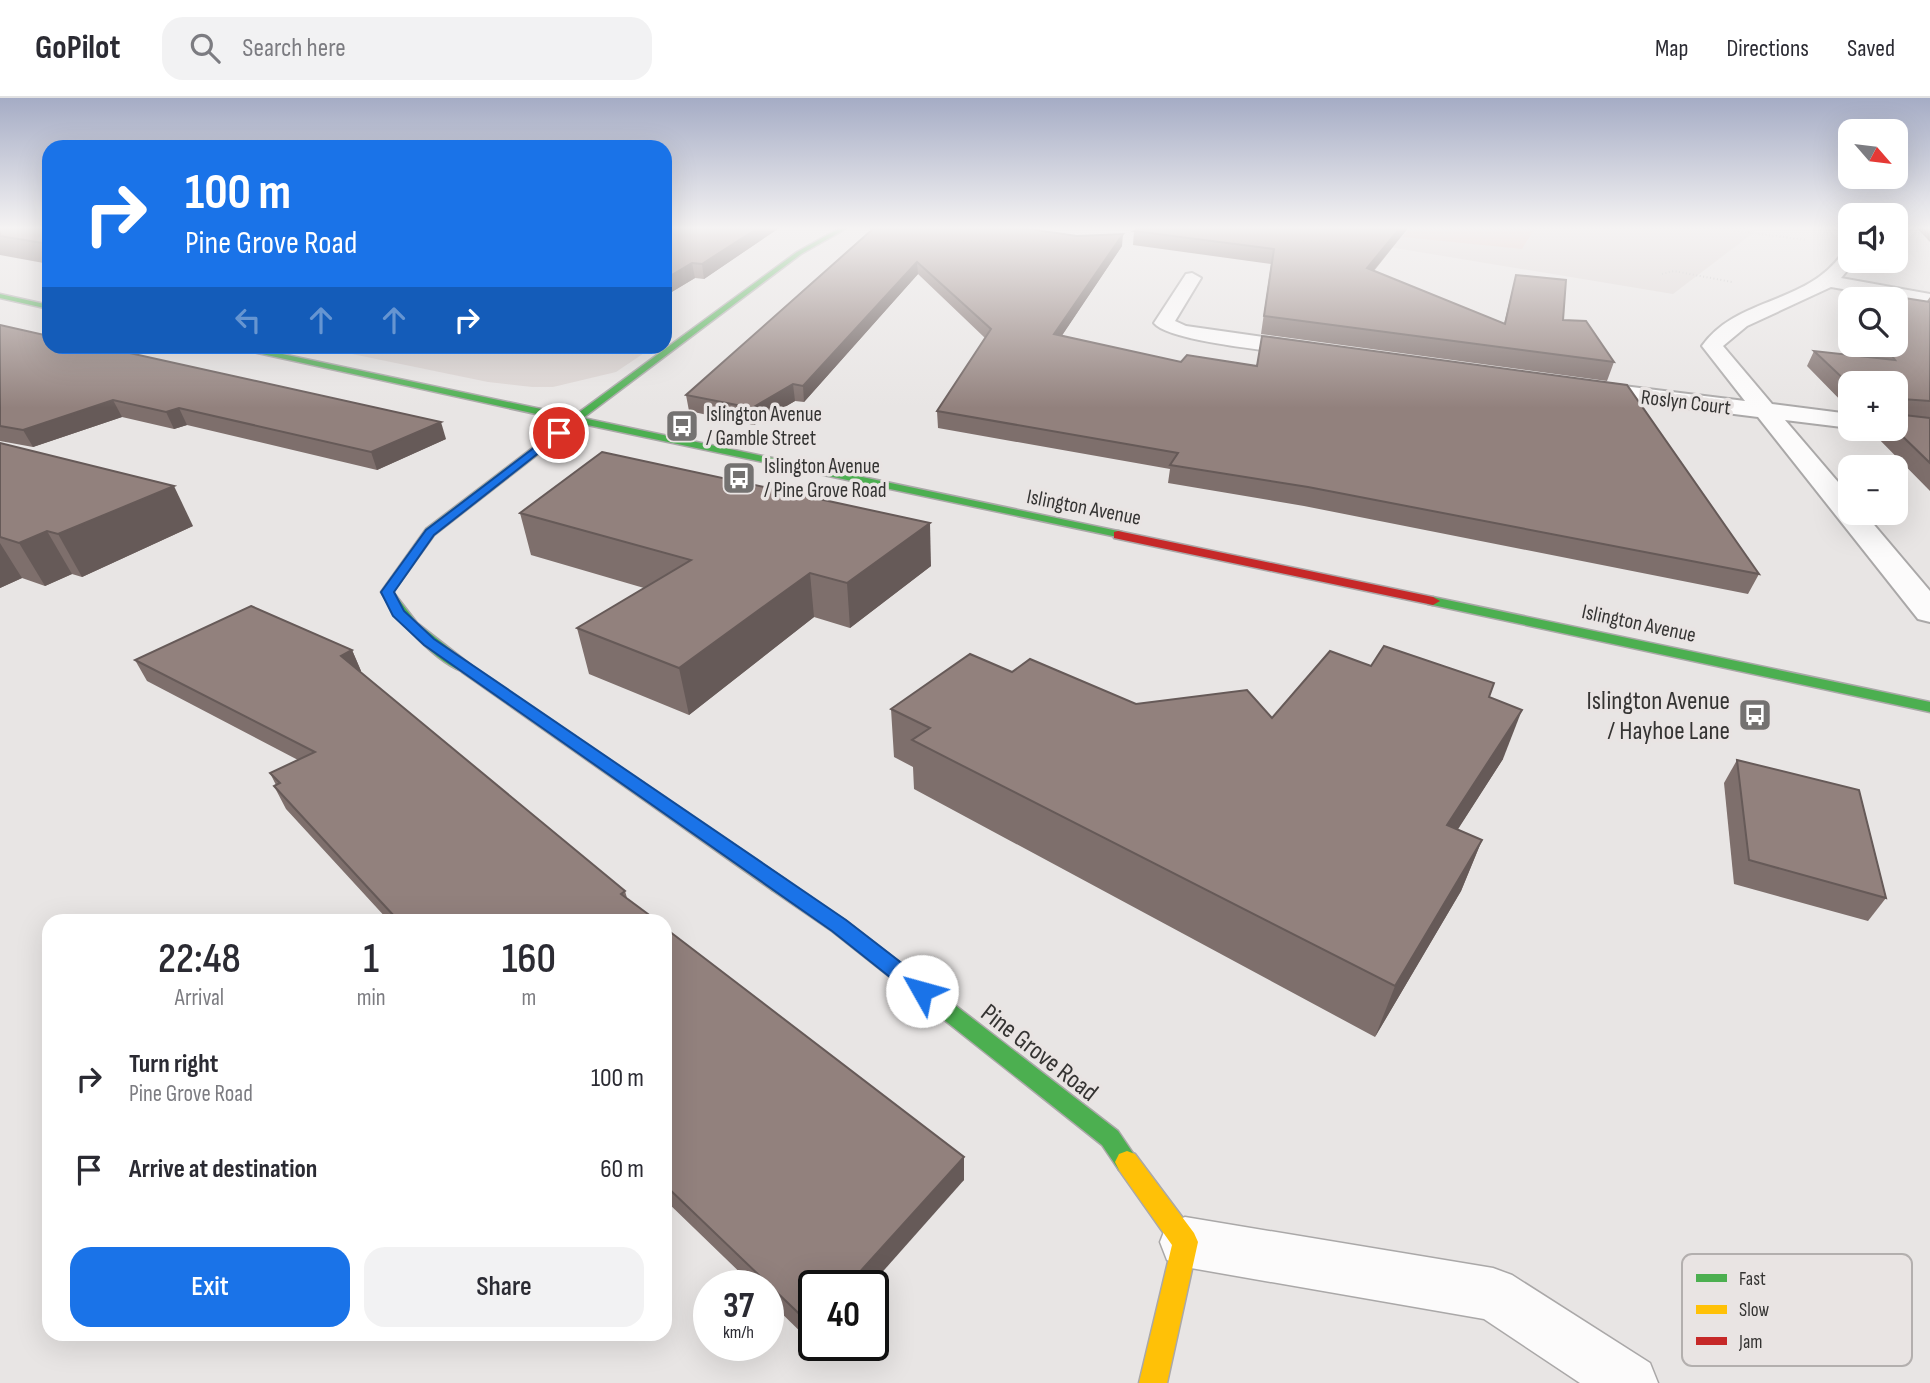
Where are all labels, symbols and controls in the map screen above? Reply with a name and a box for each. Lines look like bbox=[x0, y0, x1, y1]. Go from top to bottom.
search box bbox=[162, 17, 652, 80]
text: GoPilot bbox=[35, 28, 120, 68]
icon: search bbox=[186, 29, 224, 67]
text: Search here bbox=[242, 33, 346, 64]
text: Map bbox=[1655, 34, 1688, 63]
text: Directions bbox=[1726, 34, 1809, 63]
text: Saved bbox=[1847, 34, 1895, 63]
north arrow bbox=[1838, 119, 1908, 189]
map controls bbox=[1838, 119, 1908, 525]
text: 100 m bbox=[185, 164, 291, 223]
icon: right bbox=[70, 168, 161, 259]
button: sound bbox=[1838, 203, 1908, 273]
text: Pine Grove Road bbox=[185, 224, 357, 263]
button: search bbox=[1838, 287, 1908, 357]
icon: left bbox=[229, 301, 267, 339]
icon: ahead bbox=[302, 301, 340, 339]
icon: ahead bbox=[375, 301, 413, 339]
icon: right bbox=[448, 301, 486, 339]
button: + bbox=[1838, 371, 1908, 441]
street label: Roslyn Court bbox=[1640, 385, 1732, 420]
place label: Islington Avenue / Gamble Street bbox=[706, 402, 822, 451]
pin bbox=[529, 403, 589, 463]
bus stop icon: Islington Avenue / Gamble Street bbox=[663, 407, 701, 445]
icon: arrive bbox=[540, 414, 578, 452]
place label: Islington Avenue / Pine Grove Road bbox=[764, 454, 886, 503]
button: − bbox=[1838, 455, 1908, 525]
bus stop icon: Islington Avenue / Pine Grove Road bbox=[720, 459, 758, 497]
street label: Islington Avenue bbox=[1025, 484, 1143, 531]
street label: Islington Avenue bbox=[1580, 599, 1698, 648]
place label: Islington Avenue / Hayhoe Lane bbox=[1586, 686, 1730, 747]
bus stop icon: Islington Avenue / Hayhoe Lane bbox=[1736, 696, 1774, 734]
text: 22:48 bbox=[158, 934, 241, 985]
text: 1 bbox=[363, 934, 379, 985]
text: 160 bbox=[502, 934, 556, 985]
position arrow bbox=[885, 954, 959, 1028]
text: Arrival bbox=[175, 984, 224, 1012]
text: min bbox=[357, 984, 386, 1012]
text: m bbox=[521, 984, 536, 1012]
street label: Pine Grove Road bbox=[974, 998, 1104, 1108]
text: Turn right bbox=[129, 1049, 218, 1080]
icon: right bbox=[70, 1060, 108, 1098]
text: 100 m bbox=[591, 1063, 644, 1094]
text: Pine Grove Road bbox=[129, 1080, 253, 1108]
icon: arrive bbox=[70, 1151, 108, 1189]
text: Arrive at destination bbox=[129, 1154, 317, 1185]
text: 60 m bbox=[600, 1154, 644, 1185]
button: Exit bbox=[70, 1247, 350, 1327]
button: Share bbox=[364, 1247, 644, 1327]
legend bbox=[1682, 1254, 1912, 1366]
text: Fast bbox=[1739, 1268, 1766, 1291]
speed limit sign: 40 bbox=[798, 1270, 889, 1361]
text: 37 bbox=[723, 1285, 754, 1328]
text: Slow bbox=[1739, 1299, 1769, 1322]
text: km/h bbox=[723, 1322, 754, 1343]
text: Jam bbox=[1738, 1331, 1762, 1354]

